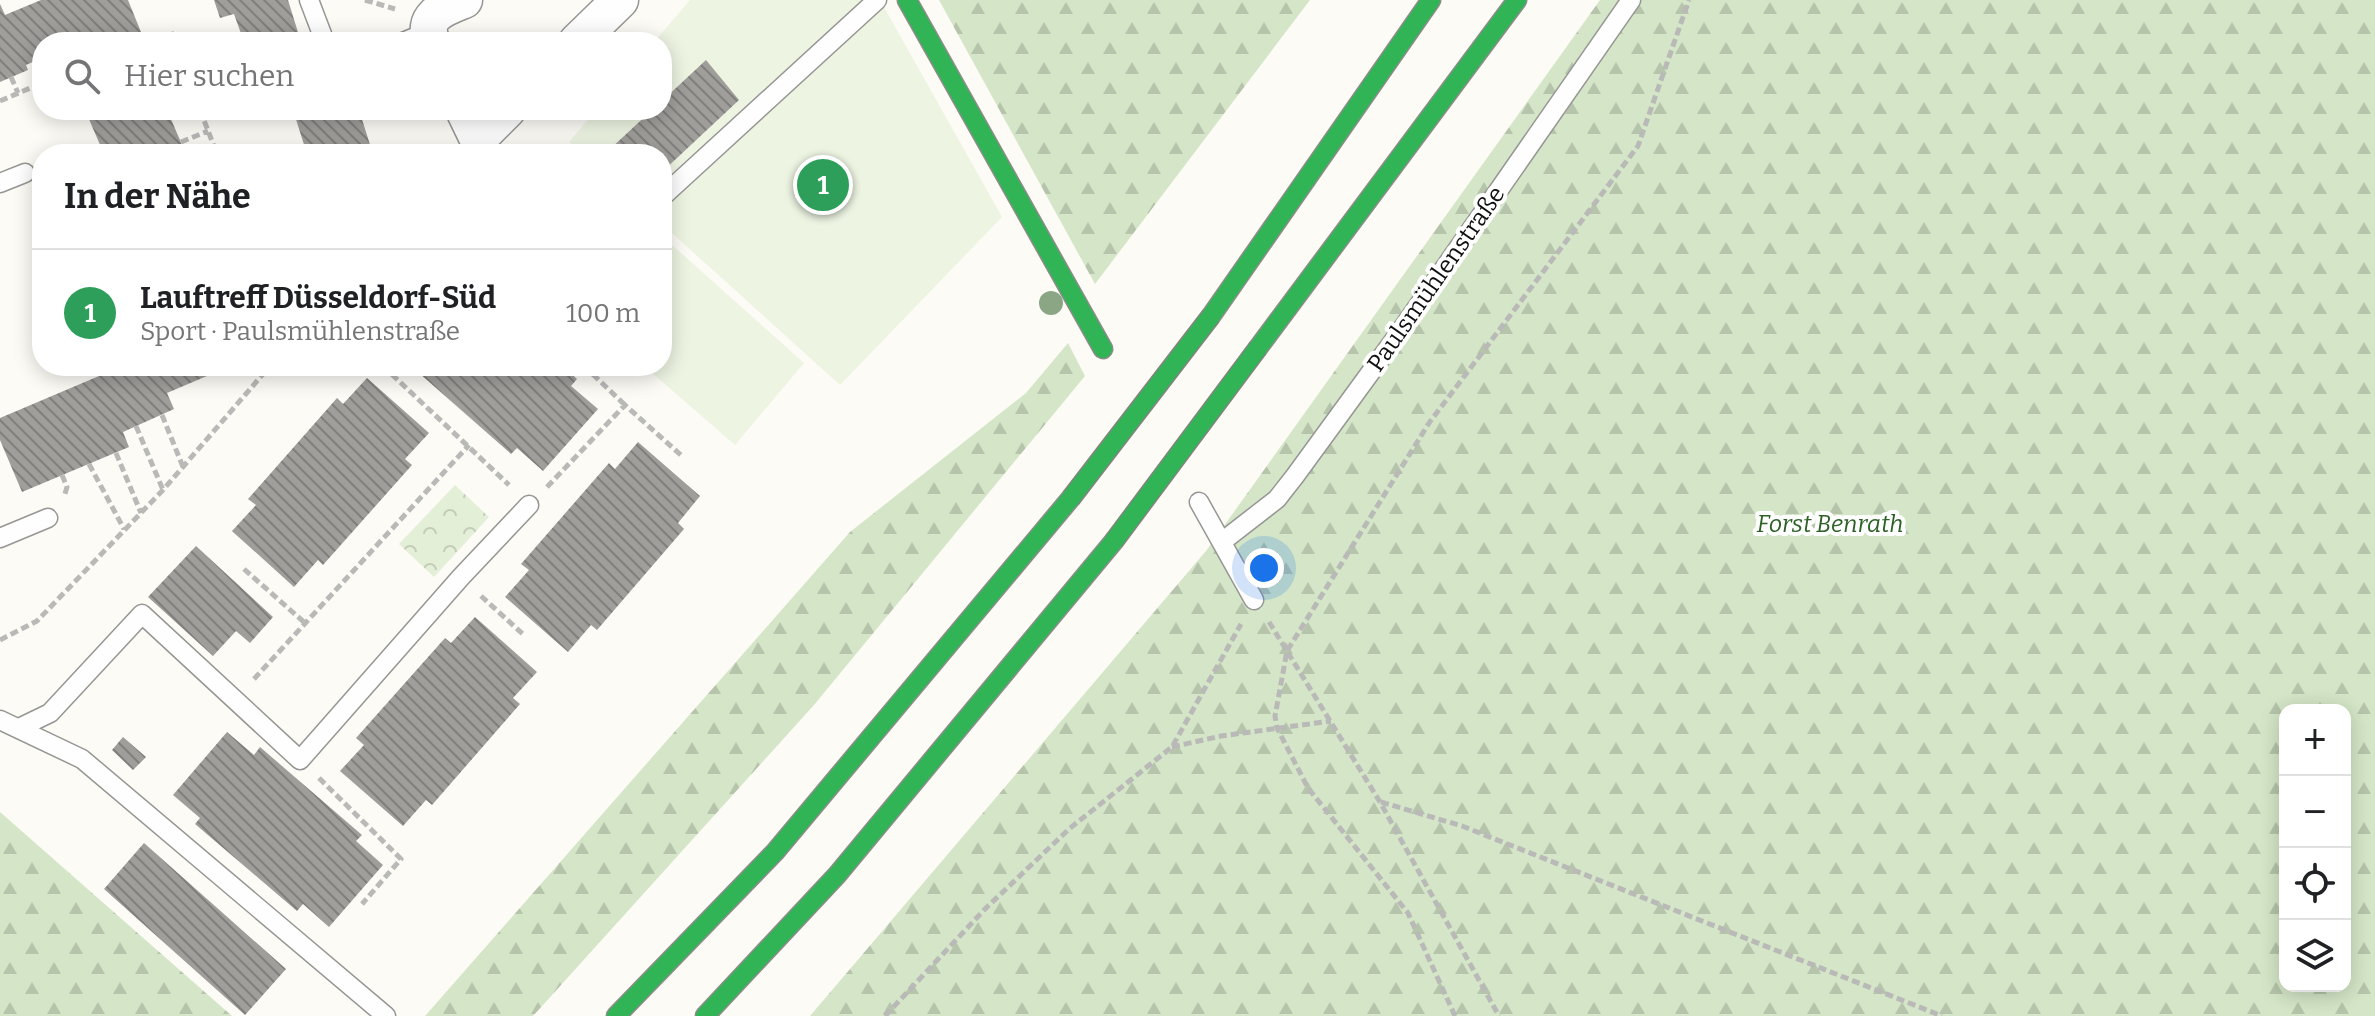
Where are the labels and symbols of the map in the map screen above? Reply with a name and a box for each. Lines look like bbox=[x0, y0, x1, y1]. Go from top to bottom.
pin: 1 bbox=[797, 155, 849, 215]
street label: Paulsmühlenstraße bbox=[1362, 181, 1510, 377]
park label: Forst Benrath bbox=[1757, 510, 1903, 538]
your location bbox=[1244, 548, 1284, 588]

